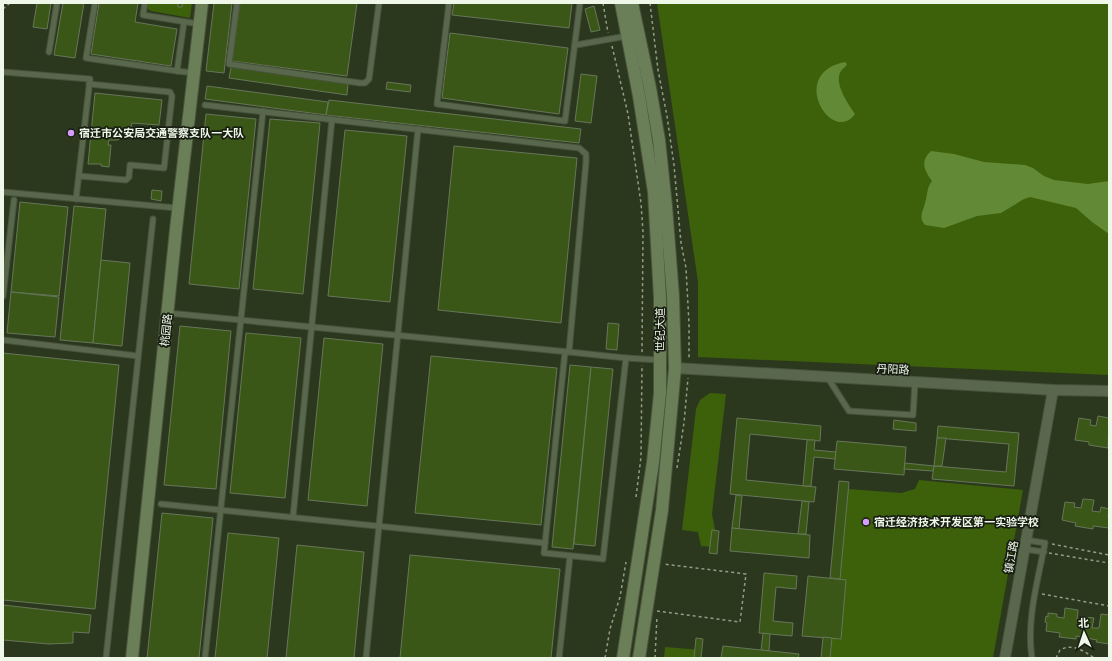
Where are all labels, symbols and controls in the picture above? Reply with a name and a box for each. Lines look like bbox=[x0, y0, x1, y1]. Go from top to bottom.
place label: 宿迁市公安局交通警察支队一大队 bbox=[79, 125, 244, 141]
marker: 宿迁市公安局交通警察支队一大队 bbox=[66, 128, 76, 138]
street label: 世纪大道 bbox=[652, 308, 668, 352]
street label: 桃园路 bbox=[156, 313, 176, 347]
street label: 丹阳路 bbox=[876, 360, 910, 378]
place label: 宿迁经济技术开发区第一实验学校 bbox=[874, 514, 1039, 530]
marker: 宿迁经济技术开发区第一实验学校 bbox=[861, 517, 871, 527]
street label: 镇江路 bbox=[1000, 539, 1022, 575]
north arrow bbox=[1064, 613, 1104, 653]
text: 北 bbox=[1078, 615, 1089, 631]

